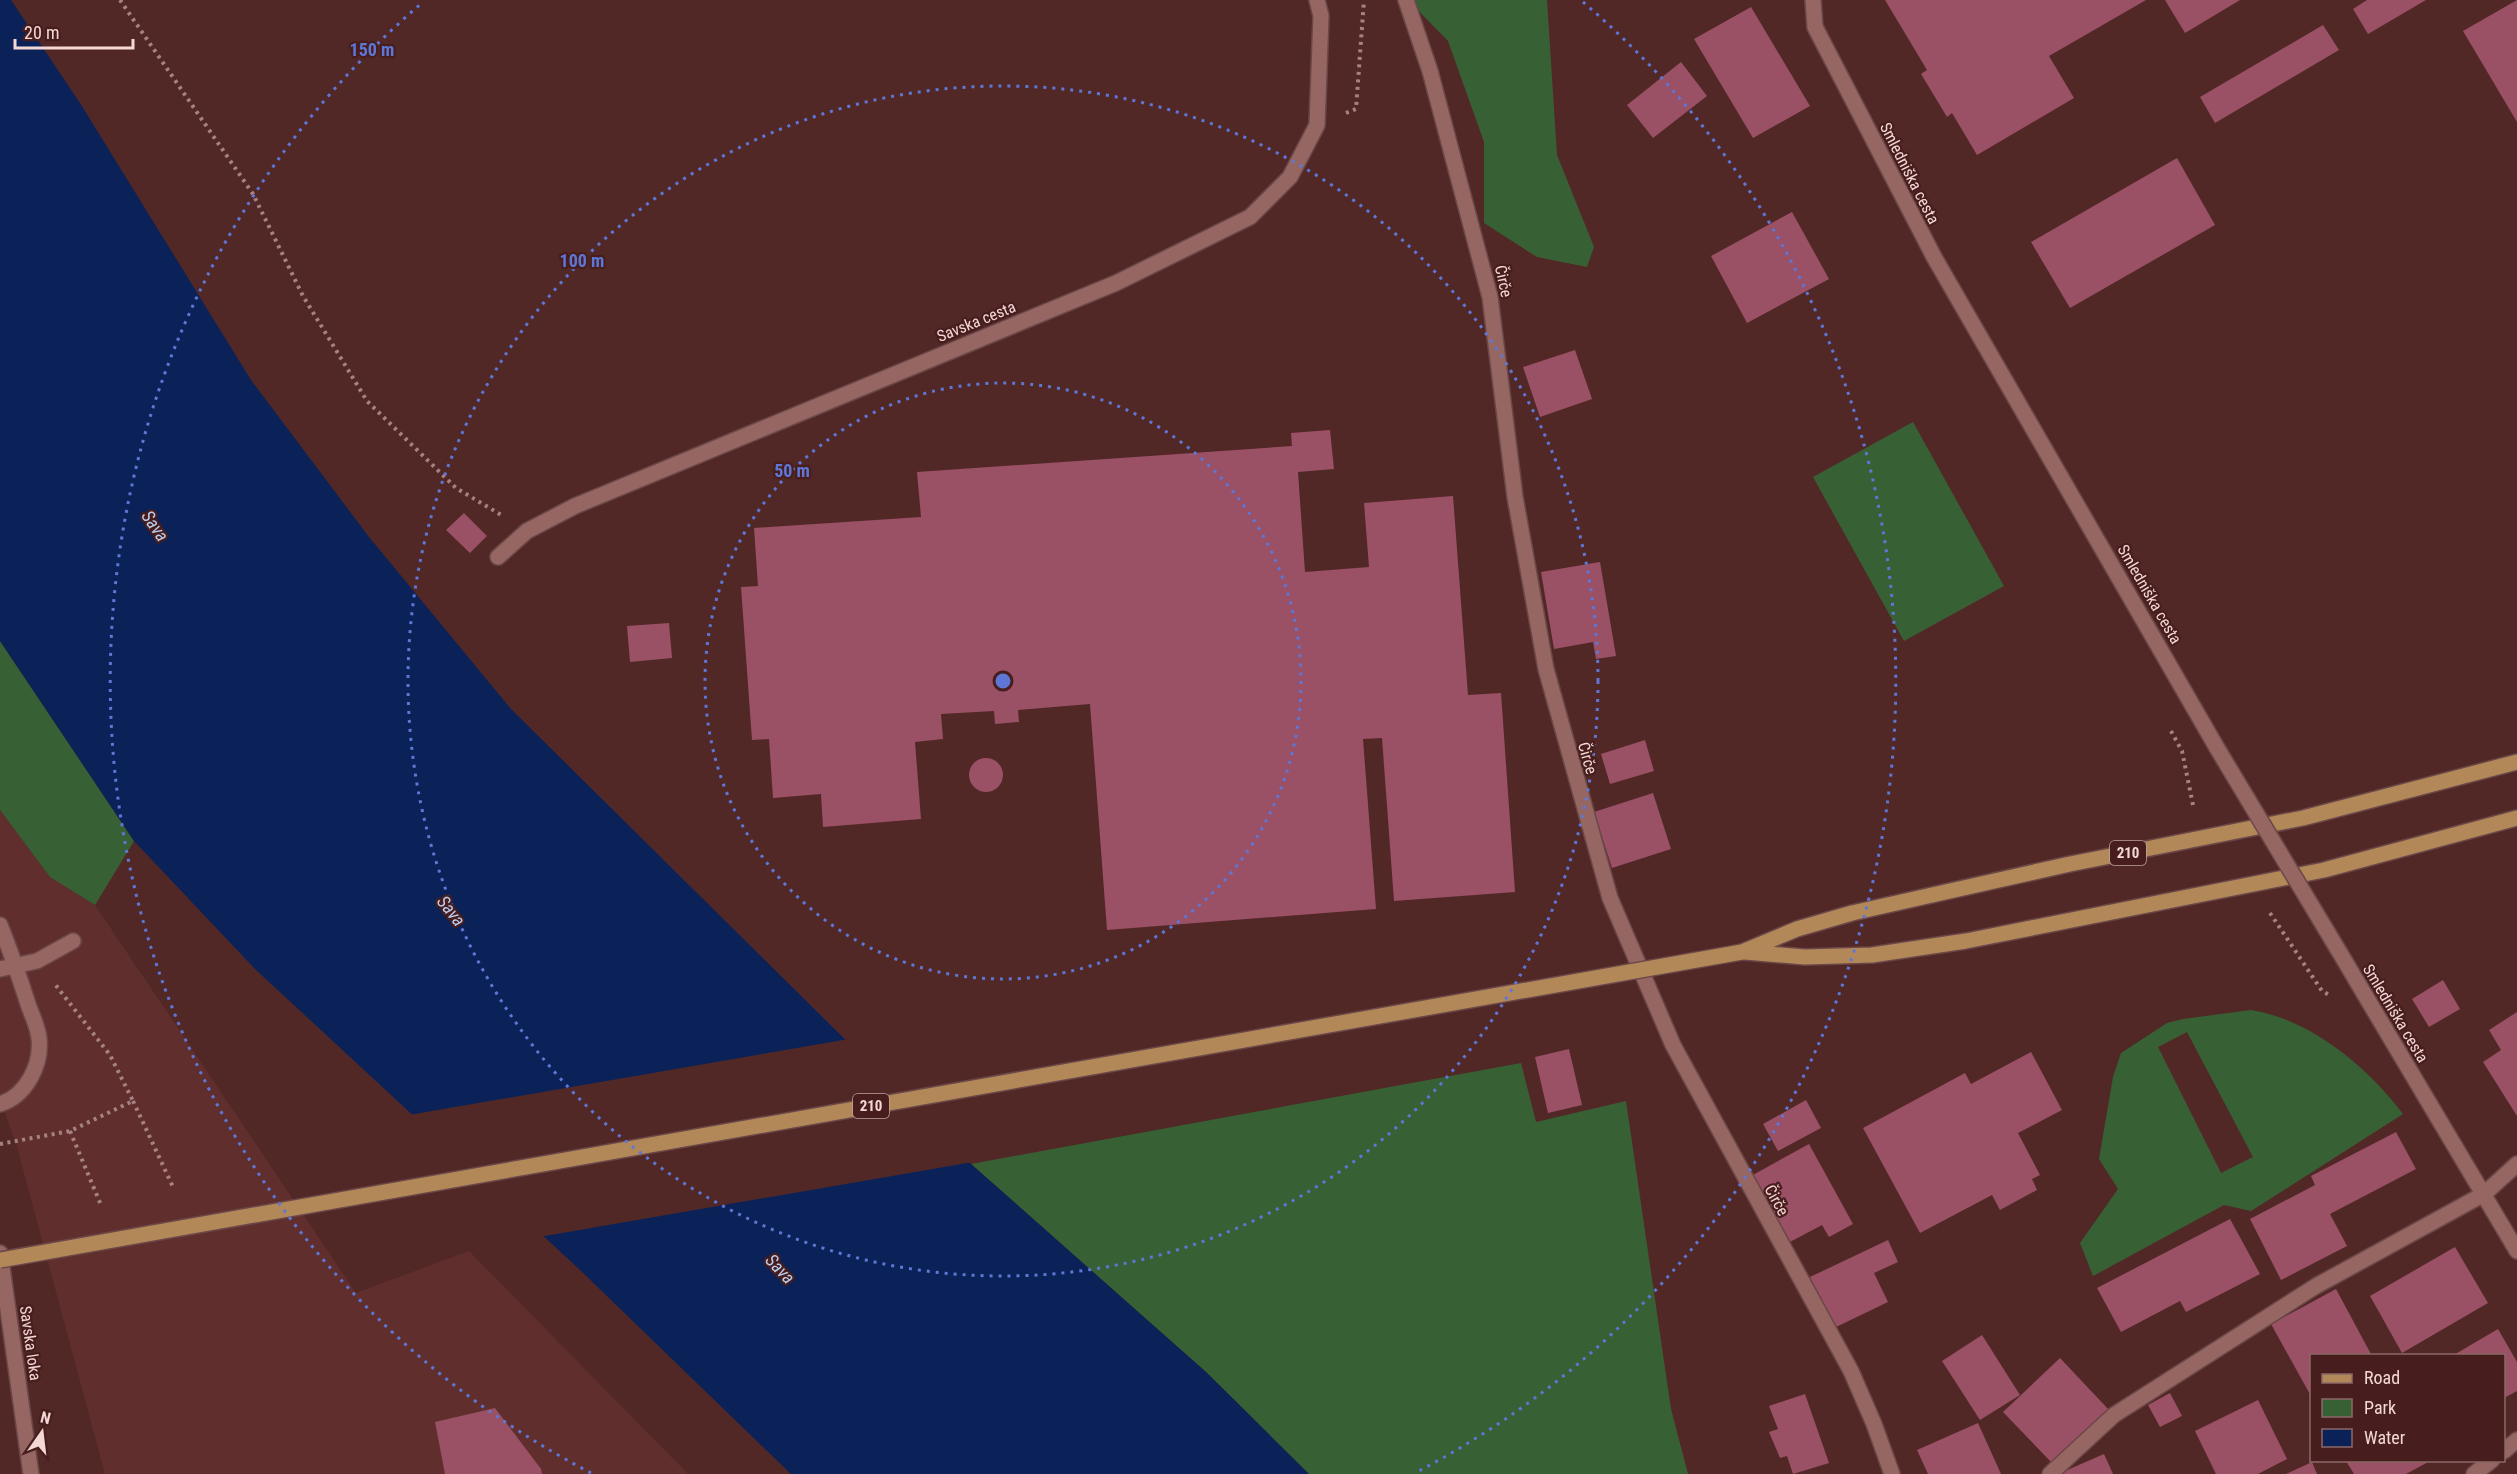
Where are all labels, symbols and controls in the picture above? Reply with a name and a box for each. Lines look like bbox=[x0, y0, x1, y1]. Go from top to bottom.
scale bar bbox=[15, 12, 134, 50]
text: 20 m bbox=[24, 22, 59, 43]
text: 150 m bbox=[350, 39, 394, 60]
street label: Smledniška cesta bbox=[1876, 119, 1943, 227]
text: 100 m bbox=[560, 250, 604, 271]
street label: Čirče bbox=[1491, 263, 1517, 299]
street label: Savska cesta bbox=[934, 297, 1018, 346]
text: 50 m bbox=[774, 460, 810, 481]
water label: Sava bbox=[137, 506, 173, 545]
street label: Smledniška cesta bbox=[2114, 541, 2186, 647]
centre of rings bbox=[993, 671, 1013, 691]
street label: Čirče bbox=[1574, 740, 1602, 776]
road number: 210 bbox=[2110, 841, 2146, 865]
water label: Sava bbox=[433, 891, 470, 930]
street label: Smledniška cesta bbox=[2359, 961, 2432, 1066]
road number: 210 bbox=[853, 1094, 889, 1118]
street label: Čirče bbox=[1760, 1181, 1794, 1219]
water label: Sava bbox=[761, 1249, 799, 1288]
street label: Savska loka bbox=[16, 1305, 45, 1382]
legend bbox=[2310, 1354, 2505, 1462]
text: Road bbox=[2364, 1367, 2400, 1388]
text: Park bbox=[2364, 1397, 2396, 1418]
north arrow bbox=[12, 1402, 72, 1462]
text: N bbox=[38, 1408, 53, 1428]
text: Water bbox=[2364, 1427, 2406, 1448]

